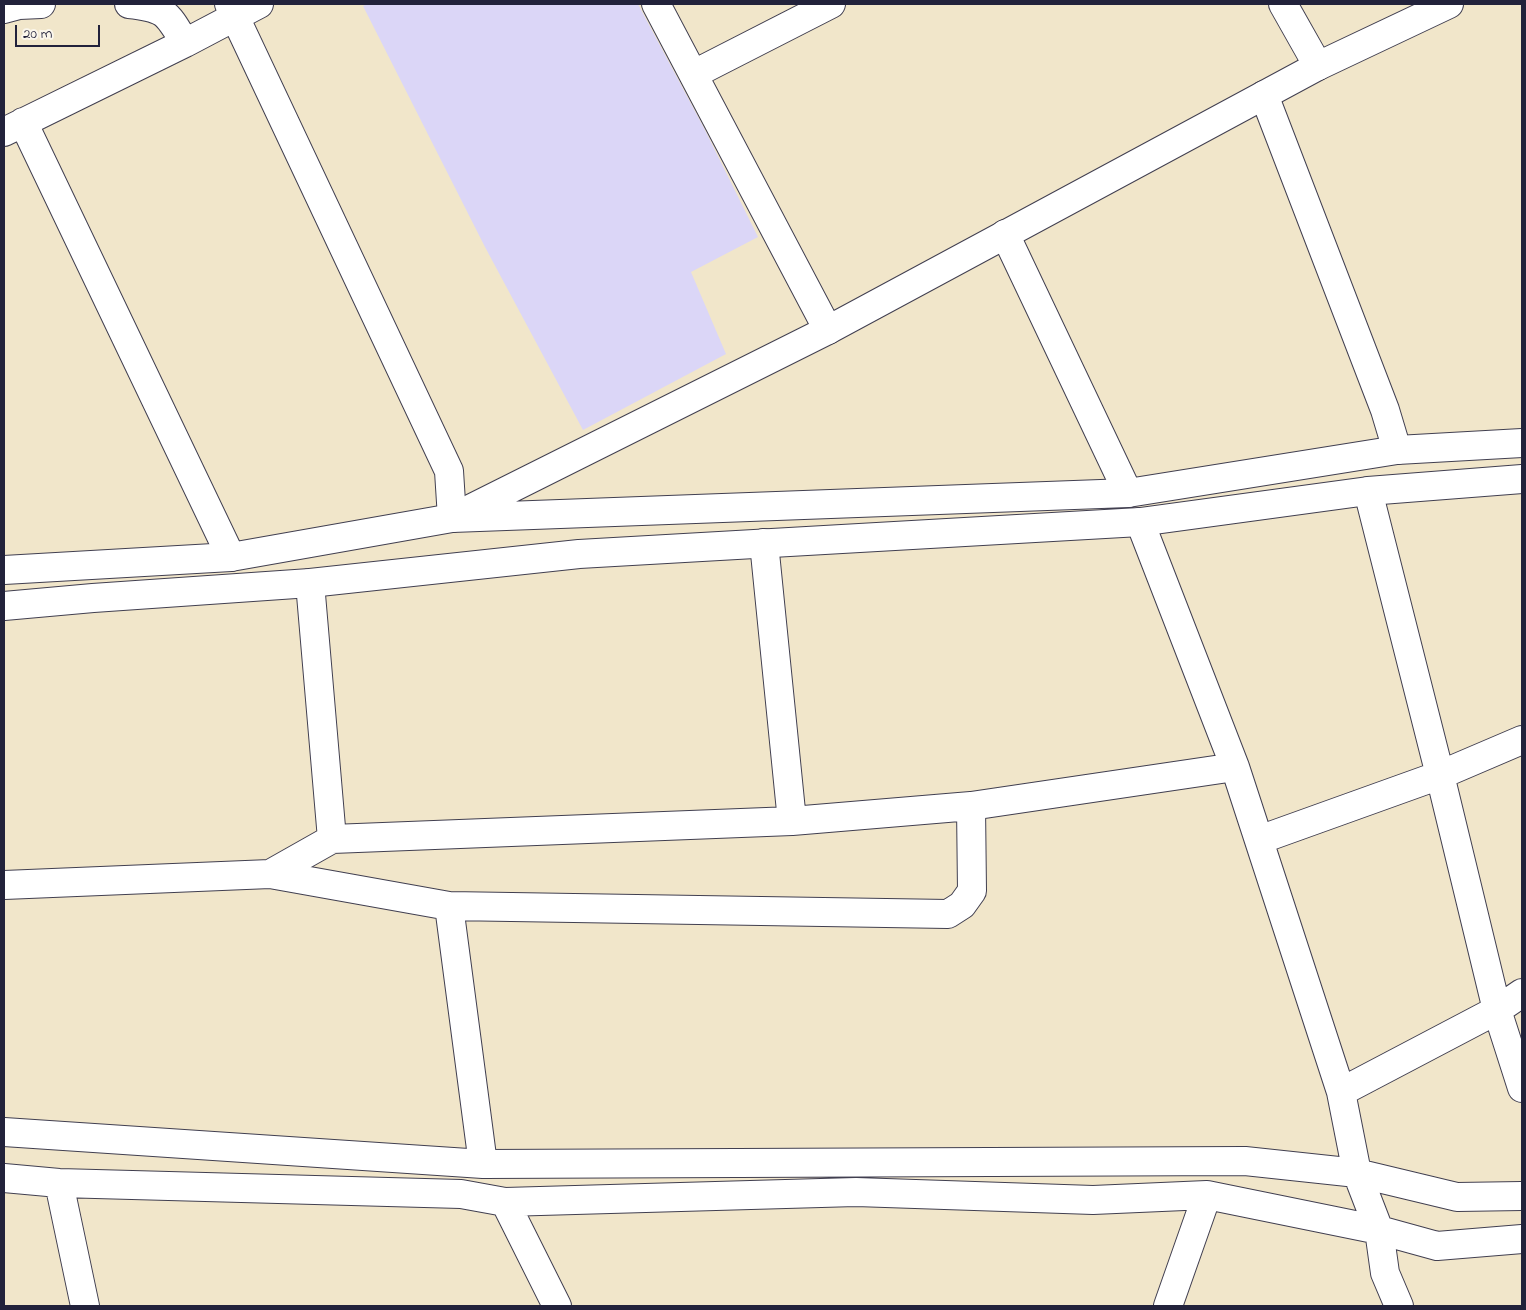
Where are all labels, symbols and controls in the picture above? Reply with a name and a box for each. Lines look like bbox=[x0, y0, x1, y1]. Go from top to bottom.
scale bar bbox=[18, 15, 102, 47]
text: 20 m bbox=[23, 23, 52, 45]

